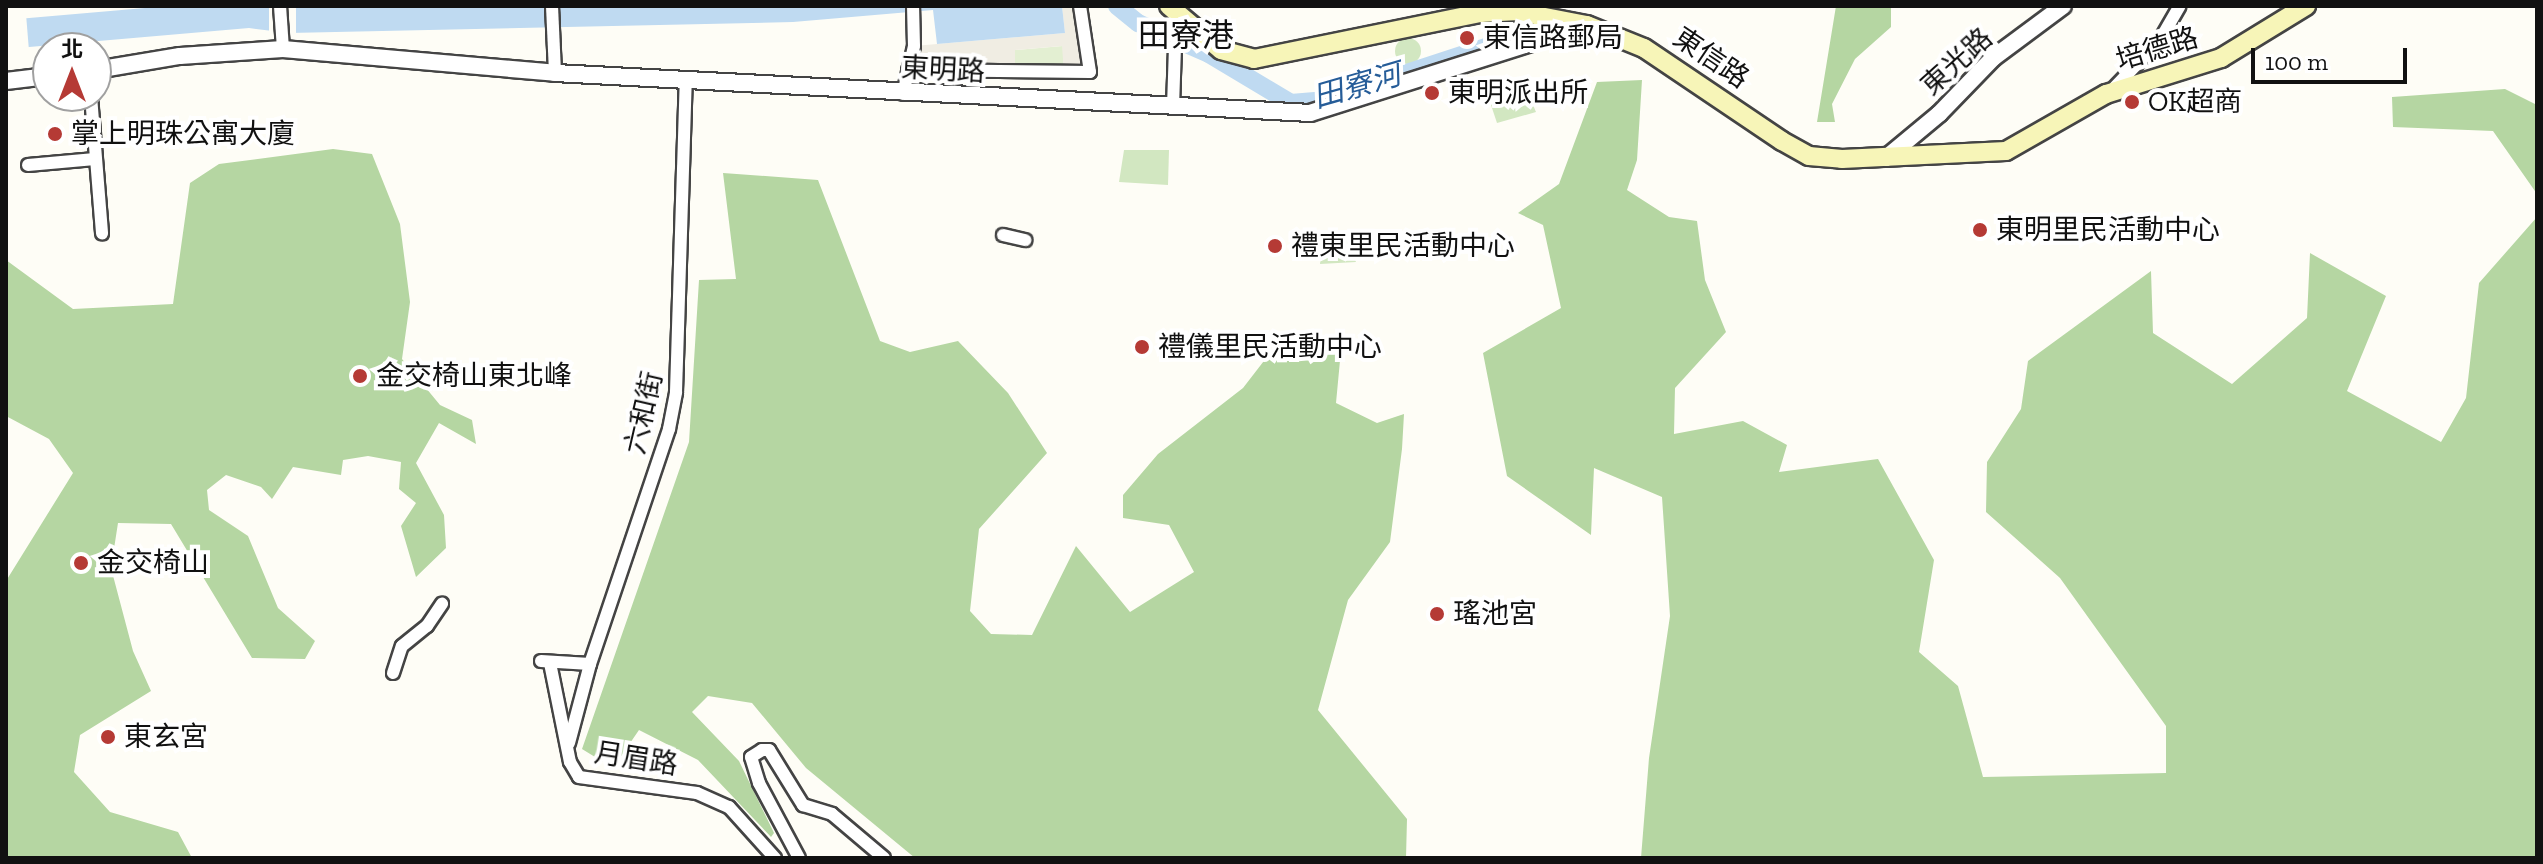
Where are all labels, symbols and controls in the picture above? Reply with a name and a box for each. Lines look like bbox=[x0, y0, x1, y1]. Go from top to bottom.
district label: 田寮港 bbox=[1138, 16, 1234, 54]
place label: 東信路郵局 bbox=[1483, 21, 1623, 55]
street label: 東信路 bbox=[1667, 21, 1755, 95]
street label: 東光路 bbox=[1915, 21, 1999, 103]
street label: 培德路 bbox=[2112, 21, 2202, 77]
marker: 東信路郵局 bbox=[1458, 29, 1476, 47]
north arrow bbox=[32, 32, 112, 112]
scale bar bbox=[2255, 32, 2411, 82]
text: 北 bbox=[61, 36, 83, 63]
text: 100 m bbox=[2265, 47, 2328, 76]
street label: 東明路 bbox=[900, 51, 986, 89]
water label: 田寮河 bbox=[1309, 56, 1405, 116]
place label: 東明派出所 bbox=[1448, 76, 1588, 110]
marker: 東明派出所 bbox=[1423, 84, 1441, 102]
place label: OK超商 bbox=[2148, 85, 2242, 119]
marker: OK超商 bbox=[2123, 93, 2141, 111]
place label: 掌上明珠公寓大廈 bbox=[71, 117, 295, 151]
marker: 掌上明珠公寓大廈 bbox=[46, 125, 64, 143]
place label: 東明里民活動中心 bbox=[1996, 213, 2220, 247]
marker: 東明里民活動中心 bbox=[1971, 221, 1989, 239]
place label: 禮東里民活動中心 bbox=[1291, 229, 1515, 263]
marker: 禮東里民活動中心 bbox=[1266, 237, 1284, 255]
place label: 禮儀里民活動中心 bbox=[1158, 330, 1382, 364]
marker: 禮儀里民活動中心 bbox=[1133, 338, 1151, 356]
place label: 金交椅山東北峰 bbox=[376, 359, 572, 393]
marker: 金交椅山東北峰 bbox=[351, 367, 369, 385]
street label: 六和街 bbox=[618, 368, 670, 458]
place label: 金交椅山 bbox=[97, 546, 209, 580]
marker: 金交椅山 bbox=[72, 554, 90, 572]
place label: 瑤池宮 bbox=[1453, 597, 1537, 631]
marker: 瑤池宮 bbox=[1428, 605, 1446, 623]
place label: 東玄宮 bbox=[124, 720, 208, 754]
marker: 東玄宮 bbox=[99, 728, 117, 746]
street label: 月眉路 bbox=[592, 736, 680, 782]

